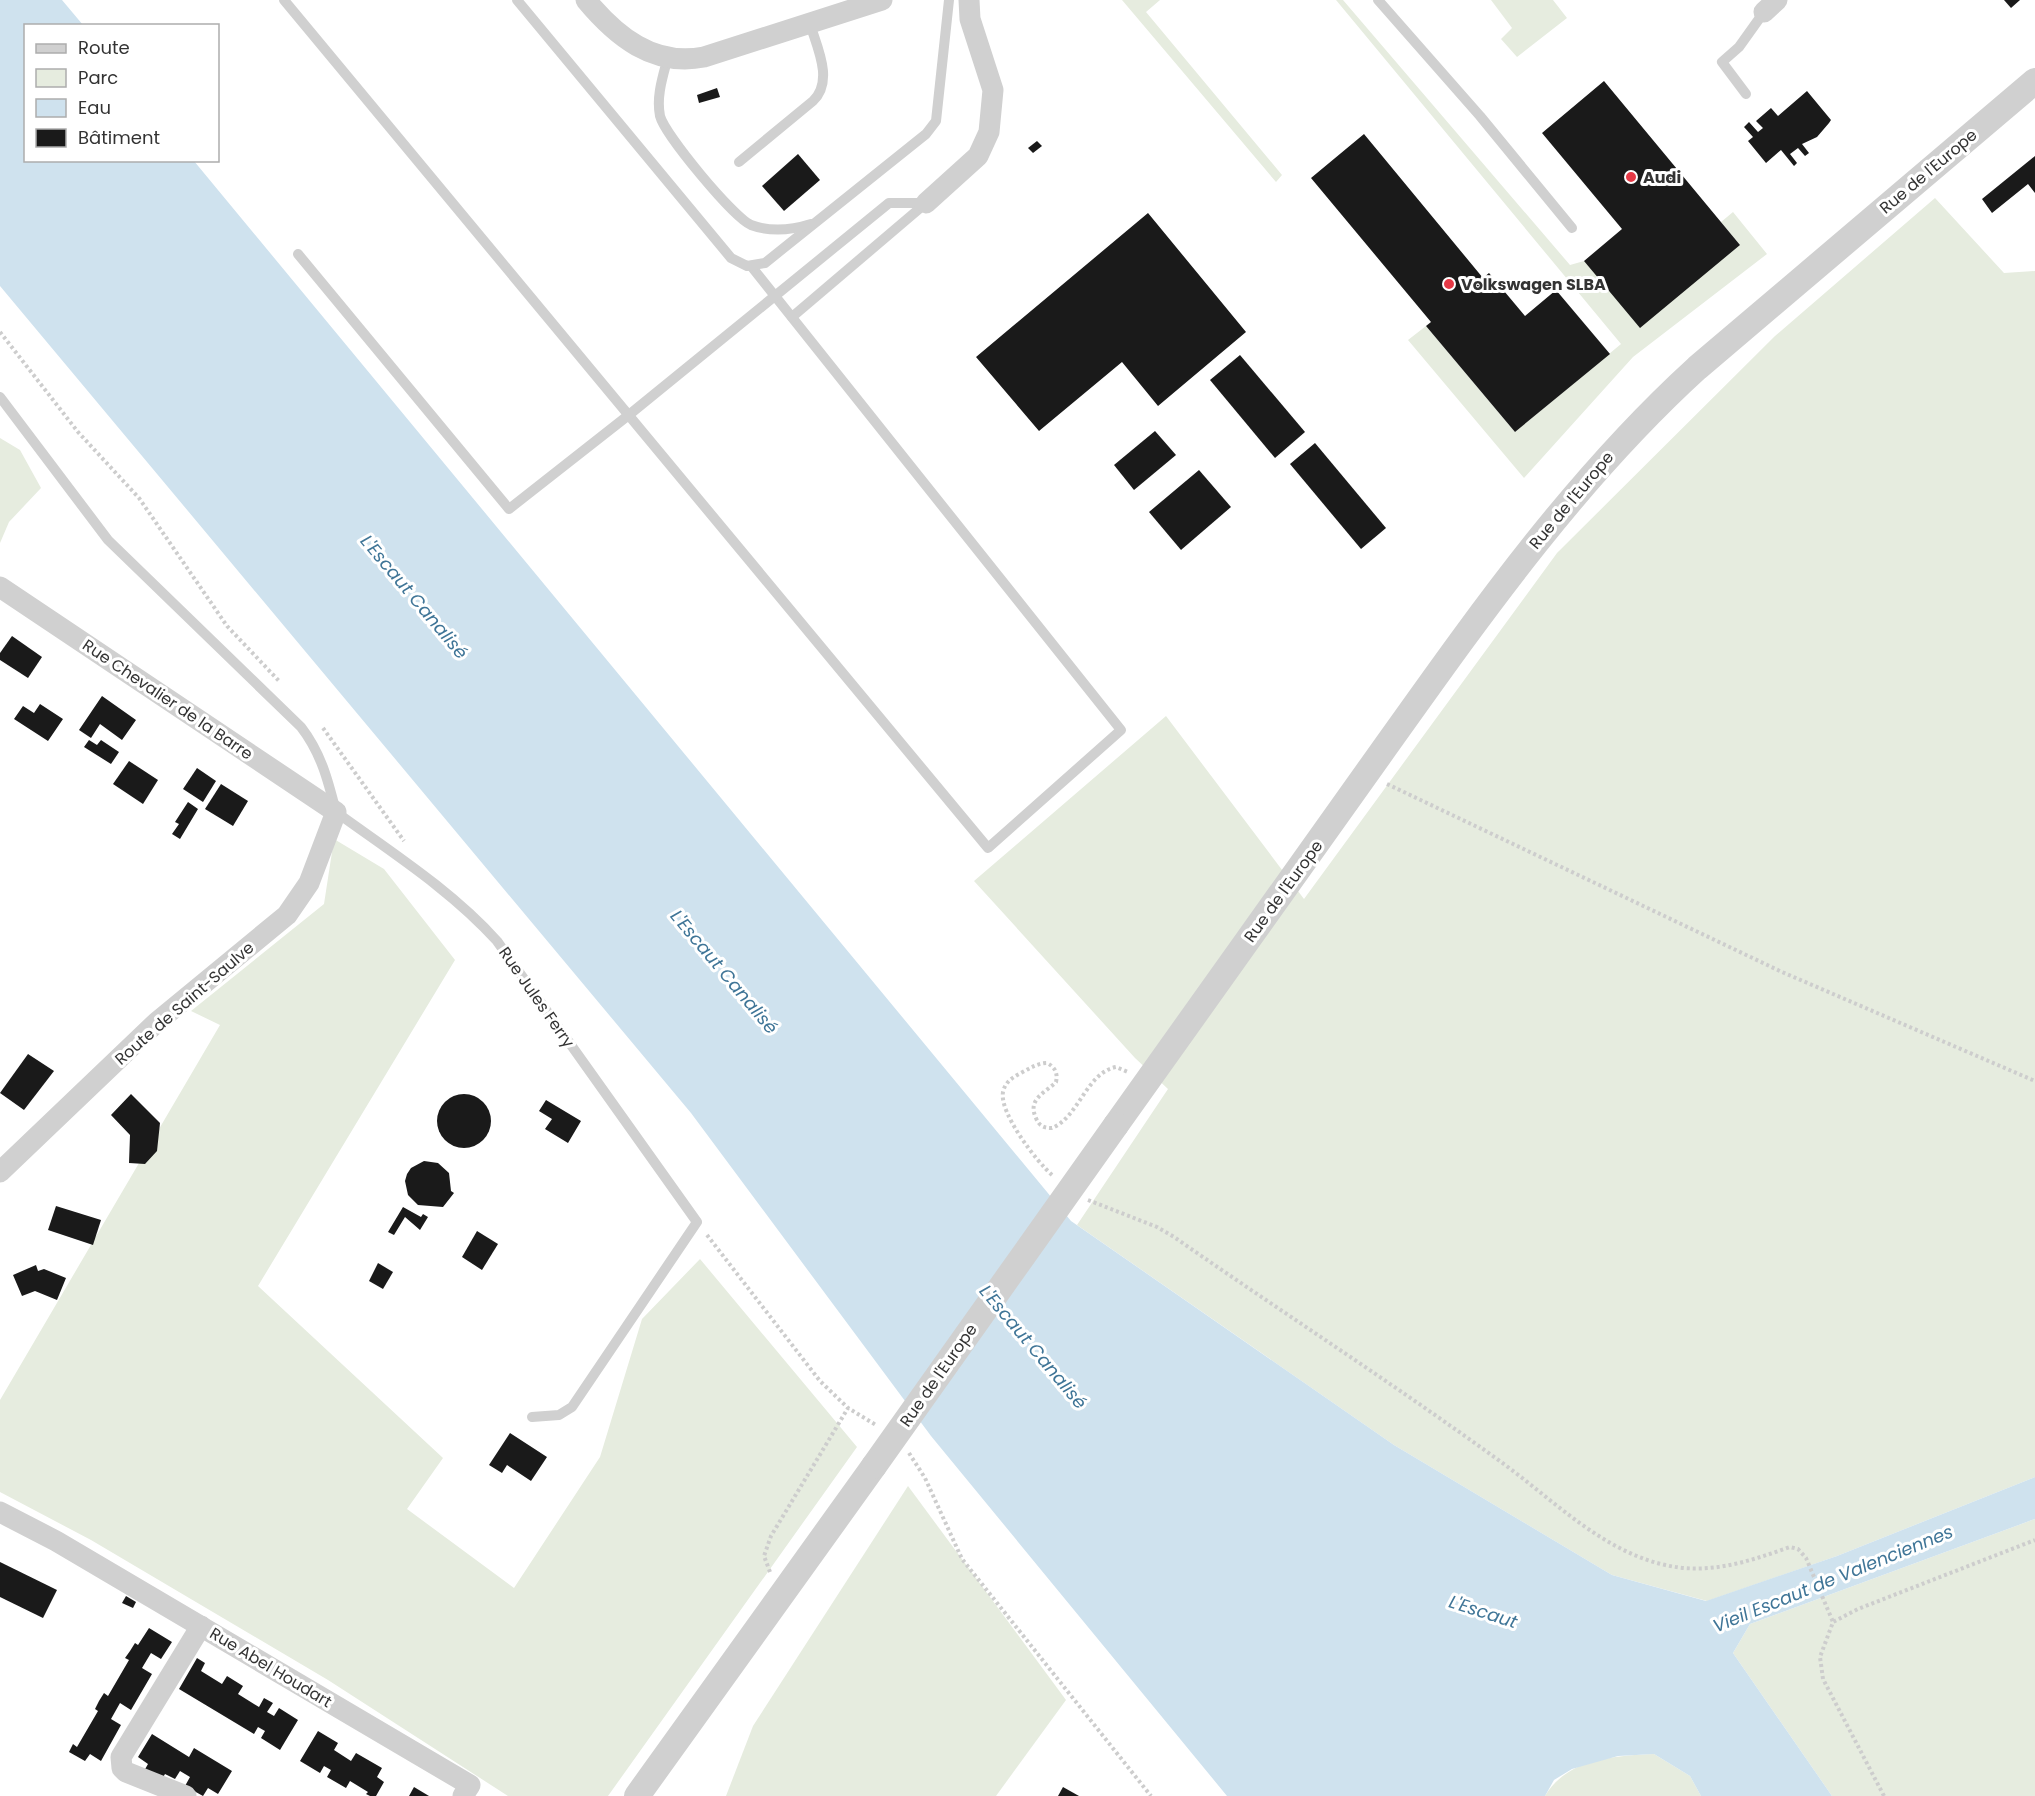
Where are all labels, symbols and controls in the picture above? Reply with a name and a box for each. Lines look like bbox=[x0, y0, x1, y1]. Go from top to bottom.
legend bbox=[24, 24, 219, 162]
text: Route bbox=[78, 35, 130, 60]
text: Parc bbox=[78, 65, 118, 90]
text: Eau bbox=[78, 95, 111, 120]
street label: Rue de l'Europe bbox=[1875, 124, 1982, 219]
text: Bâtiment bbox=[78, 125, 160, 150]
place label: Audi bbox=[1643, 166, 1681, 189]
marker: Audi bbox=[1624, 170, 1638, 184]
place label: Volkswagen SLBA bbox=[1461, 273, 1606, 296]
marker: Volkswagen SLBA bbox=[1442, 277, 1456, 291]
street label: Rue de l'Europe bbox=[1524, 447, 1619, 554]
water label: L'Escaut Canalisé bbox=[355, 529, 474, 664]
street label: Rue Chevalier de la Barre bbox=[78, 634, 258, 765]
street label: Rue de l'Europe bbox=[1239, 836, 1328, 947]
water label: L'Escaut Canalisé bbox=[665, 904, 784, 1039]
street label: Route de Saint-Saulve bbox=[110, 936, 259, 1070]
street label: Rue Jules Ferry bbox=[493, 942, 580, 1052]
water label: L'Escaut Canalisé bbox=[974, 1279, 1093, 1414]
street label: Rue de l'Europe bbox=[894, 1319, 983, 1431]
water label: Vieil Escaut de Valenciennes bbox=[1709, 1519, 1957, 1638]
water label: L'Escaut bbox=[1446, 1589, 1521, 1634]
street label: Rue Abel Houdart bbox=[205, 1622, 336, 1713]

